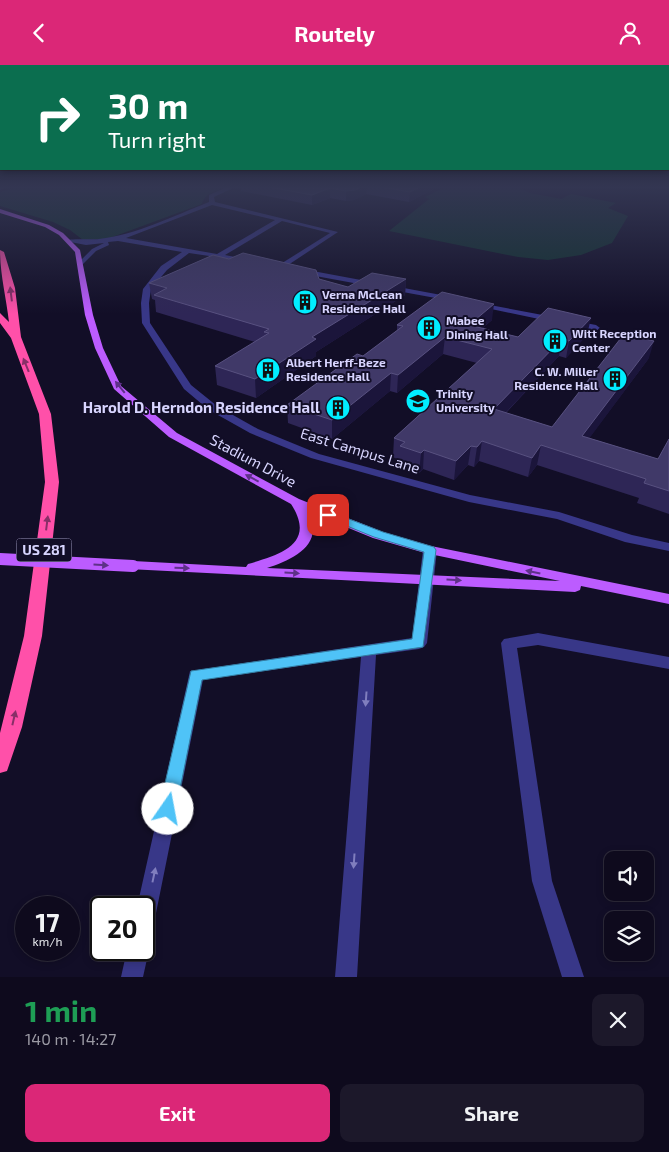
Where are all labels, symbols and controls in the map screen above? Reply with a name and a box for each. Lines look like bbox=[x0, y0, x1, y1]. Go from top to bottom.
icon: back bbox=[25, 19, 53, 47]
icon: person bbox=[616, 19, 644, 47]
text: Routely bbox=[294, 20, 375, 46]
text: 30 m bbox=[108, 84, 188, 126]
icon: right bbox=[25, 85, 90, 150]
text: Turn right bbox=[108, 126, 206, 152]
one-way arrow bbox=[7, 286, 15, 302]
place label: Verna McLean Residence Hall bbox=[322, 287, 406, 315]
building icon: Verna McLean Residence Hall bbox=[292, 289, 318, 315]
place label: Mabee Dining Hall bbox=[446, 313, 508, 341]
building icon: Mabee Dining Hall bbox=[416, 315, 442, 341]
place label: Witt Reception Center bbox=[572, 326, 656, 354]
building icon: Witt Reception Center bbox=[542, 328, 568, 354]
place label: Albert Herff-Beze Residence Hall bbox=[286, 355, 386, 383]
building icon: Albert Herff-Beze Residence Hall bbox=[255, 357, 281, 383]
one-way arrow bbox=[22, 358, 30, 372]
place label: C. W. Miller Residence Hall bbox=[514, 364, 598, 392]
building icon: C. W. Miller Residence Hall bbox=[602, 366, 628, 392]
one-way arrow bbox=[114, 381, 125, 394]
place label: Trinity University bbox=[436, 386, 495, 415]
school or university icon: Trinity University bbox=[405, 388, 431, 414]
building icon: Harold D. Herndon Residence Hall bbox=[325, 395, 351, 421]
place label: Harold D. Herndon Residence Hall bbox=[83, 398, 320, 416]
street label: East Campus Lane bbox=[298, 423, 422, 477]
street label: Stadium Drive bbox=[207, 430, 300, 490]
one-way arrow bbox=[246, 474, 259, 483]
pin bbox=[307, 494, 349, 536]
icon: arrive bbox=[314, 501, 342, 529]
one-way arrow bbox=[43, 515, 51, 531]
road number: US 281 bbox=[17, 539, 72, 561]
one-way arrow bbox=[93, 561, 109, 569]
one-way arrow bbox=[174, 564, 190, 572]
one-way arrow bbox=[525, 568, 540, 576]
one-way arrow bbox=[284, 569, 300, 577]
one-way arrow bbox=[446, 577, 462, 585]
one-way arrow bbox=[361, 691, 369, 707]
one-way arrow bbox=[10, 710, 18, 725]
position arrow bbox=[141, 782, 193, 834]
map controls bbox=[604, 851, 654, 961]
button: sound bbox=[604, 851, 654, 901]
one-way arrow bbox=[350, 853, 358, 869]
one-way arrow bbox=[150, 868, 158, 883]
speed limit sign: 20 bbox=[90, 896, 155, 961]
text: 17 bbox=[35, 907, 60, 937]
button: layers bbox=[604, 911, 654, 961]
text: km/h bbox=[33, 934, 62, 948]
text: 1 min bbox=[25, 992, 97, 1028]
button: close bbox=[592, 994, 644, 1046]
text: 140 m · 14:27 bbox=[25, 1029, 117, 1048]
button: Exit bbox=[25, 1084, 330, 1142]
button: Share bbox=[340, 1084, 644, 1142]

